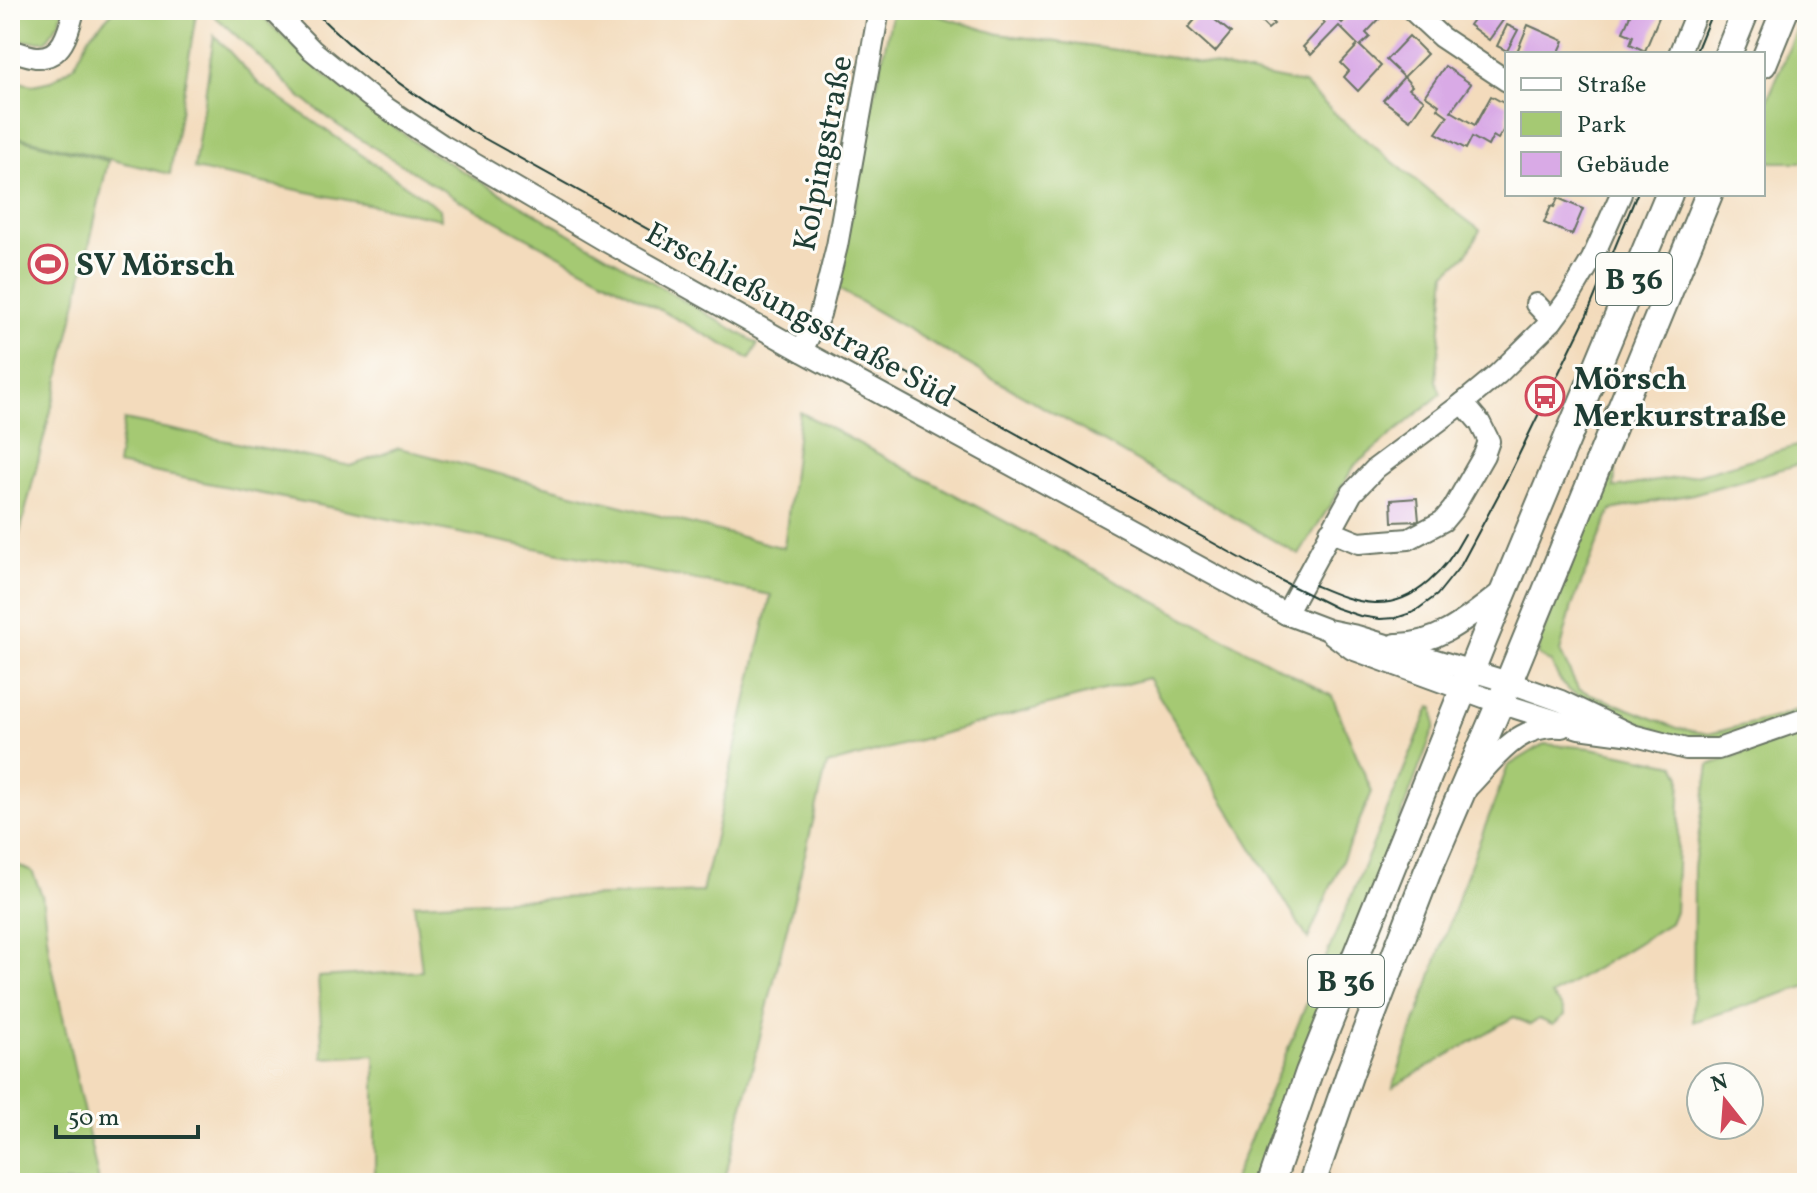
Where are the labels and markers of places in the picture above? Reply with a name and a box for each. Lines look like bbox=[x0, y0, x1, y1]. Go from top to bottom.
sports icon: SV Mörsch bbox=[27, 243, 69, 285]
place label: SV Mörsch bbox=[76, 245, 235, 289]
place label: Mörsch Merkurstraße bbox=[1573, 359, 1786, 440]
bus stop icon: Mörsch Merkurstraße bbox=[1524, 375, 1566, 417]

